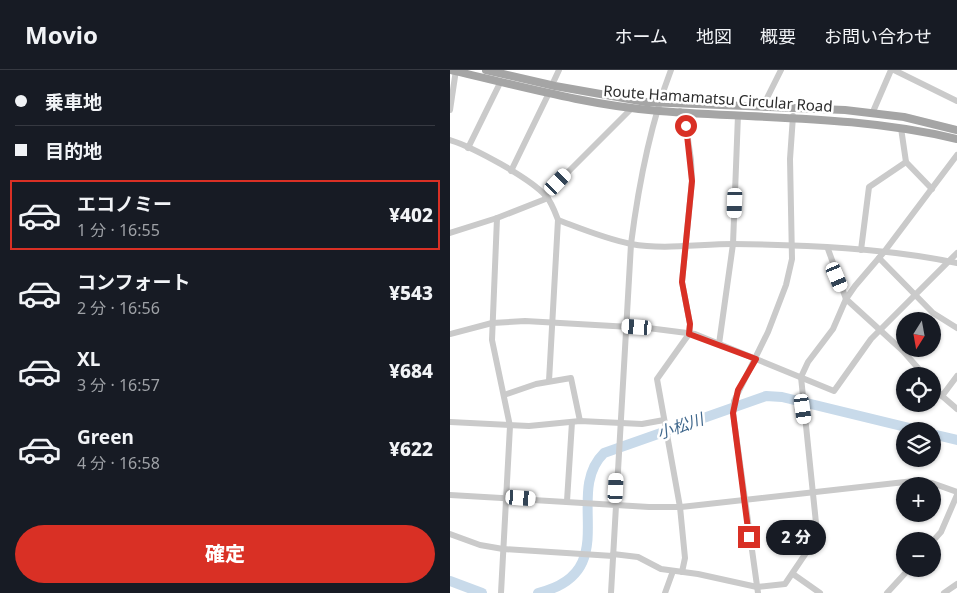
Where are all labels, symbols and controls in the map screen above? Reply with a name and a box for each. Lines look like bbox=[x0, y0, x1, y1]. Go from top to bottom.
text: Movio bbox=[25, 18, 98, 51]
text: ホーム bbox=[615, 24, 668, 48]
text: 地図 bbox=[696, 24, 732, 48]
text: 概要 bbox=[760, 24, 796, 48]
text: お問い合わせ bbox=[824, 24, 932, 48]
street label: Route Hamamatsu Circular Road bbox=[603, 80, 833, 116]
text: 乗車地 bbox=[45, 89, 102, 115]
route start bbox=[675, 115, 697, 137]
text: 目的地 bbox=[45, 138, 102, 164]
car bbox=[542, 166, 573, 198]
car bbox=[726, 188, 743, 218]
text: エコノミー bbox=[77, 191, 172, 217]
icon: car bbox=[17, 193, 62, 238]
text: ¥402 bbox=[389, 202, 433, 228]
text: 1 分 · 16:55 bbox=[77, 219, 160, 241]
car bbox=[824, 260, 849, 294]
text: コンフォート bbox=[77, 269, 190, 295]
icon: car bbox=[17, 271, 62, 316]
text: ¥543 bbox=[389, 280, 433, 306]
text: 2 分 · 16:56 bbox=[77, 297, 160, 319]
north arrow bbox=[896, 312, 941, 358]
map controls bbox=[896, 312, 941, 577]
car bbox=[621, 318, 652, 336]
text: XL bbox=[77, 346, 100, 372]
icon: car bbox=[17, 349, 62, 394]
text: ¥684 bbox=[389, 358, 433, 384]
button: locate bbox=[896, 367, 941, 412]
text: 3 分 · 16:57 bbox=[77, 374, 160, 396]
car bbox=[793, 393, 812, 425]
water label: 小松川 bbox=[654, 407, 708, 444]
button: layers bbox=[896, 422, 941, 467]
text: Green bbox=[77, 424, 134, 450]
icon: car bbox=[17, 427, 62, 472]
text: ¥622 bbox=[389, 436, 433, 462]
text: 4 分 · 16:58 bbox=[77, 452, 160, 474]
car bbox=[607, 473, 624, 503]
button: + bbox=[896, 477, 941, 522]
car bbox=[505, 489, 536, 507]
callout: 2 分 bbox=[766, 520, 826, 554]
button: 確定 bbox=[15, 525, 435, 583]
route end bbox=[738, 526, 760, 548]
text: 2 分 bbox=[781, 526, 811, 548]
button: − bbox=[896, 532, 941, 577]

